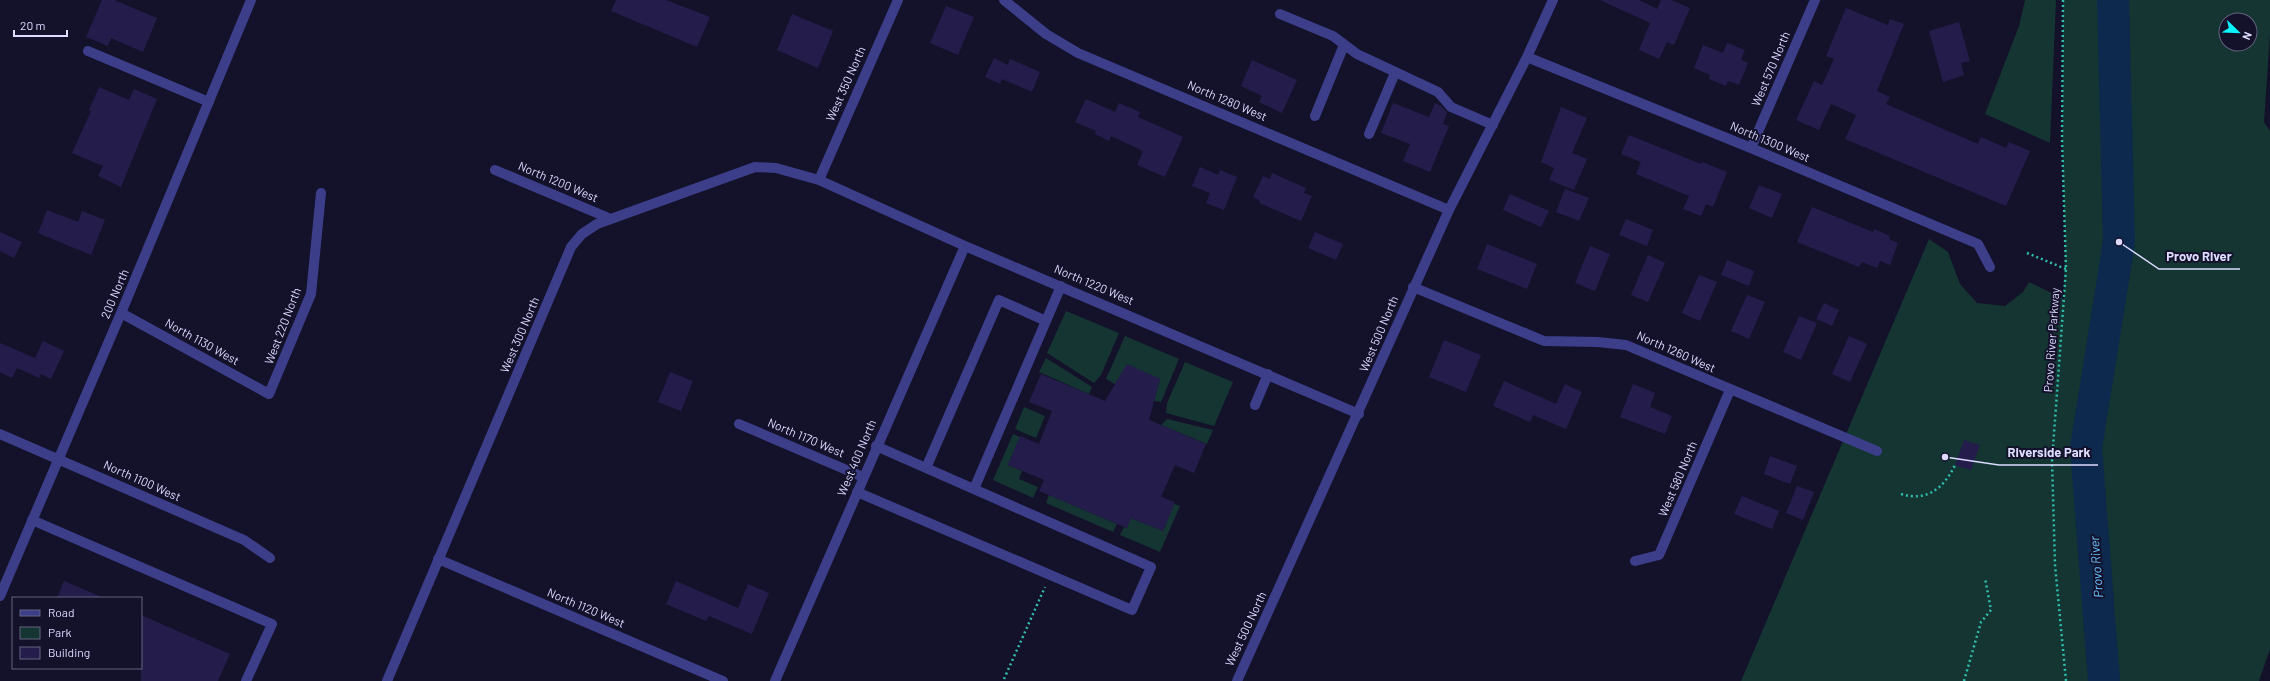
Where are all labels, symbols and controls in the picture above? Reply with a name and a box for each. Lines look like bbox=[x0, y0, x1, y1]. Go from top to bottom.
scale bar bbox=[14, 12, 67, 38]
north arrow bbox=[2218, 12, 2258, 52]
text: 20 m bbox=[20, 18, 46, 32]
street label: West 570 North bbox=[1748, 29, 1792, 108]
text: N bbox=[2240, 30, 2255, 42]
street label: West 350 North bbox=[822, 44, 868, 123]
street label: North 1280 West bbox=[1186, 77, 1269, 123]
street label: North 1300 West bbox=[1728, 118, 1812, 164]
street label: North 1200 West bbox=[516, 158, 600, 204]
callout: Provo River bbox=[2159, 244, 2240, 269]
text: Provo River bbox=[2166, 248, 2232, 264]
street label: North 1220 West bbox=[1053, 261, 1136, 307]
street label: 200 North bbox=[97, 267, 131, 320]
street label: West 220 North bbox=[261, 285, 303, 366]
street label: Provo River Parkway bbox=[2040, 287, 2062, 393]
street label: West 500 North bbox=[1356, 294, 1400, 374]
street label: West 300 North bbox=[497, 295, 541, 375]
street label: North 1130 West bbox=[163, 315, 242, 367]
street label: North 1260 West bbox=[1635, 327, 1718, 375]
street label: North 1170 West bbox=[766, 415, 847, 460]
street label: West 400 North bbox=[834, 417, 878, 498]
street label: West 580 North bbox=[1655, 439, 1699, 518]
callout: Riverside Park bbox=[1999, 440, 2098, 465]
text: Riverside Park bbox=[2008, 444, 2091, 460]
street label: North 1100 West bbox=[102, 457, 183, 503]
water label: Provo River bbox=[2086, 535, 2106, 598]
street label: North 1120 West bbox=[546, 584, 627, 630]
street label: West 500 North bbox=[1222, 589, 1269, 668]
legend bbox=[12, 597, 142, 669]
text: Road bbox=[48, 605, 75, 619]
text: Park bbox=[48, 625, 72, 639]
text: Building bbox=[48, 645, 90, 659]

